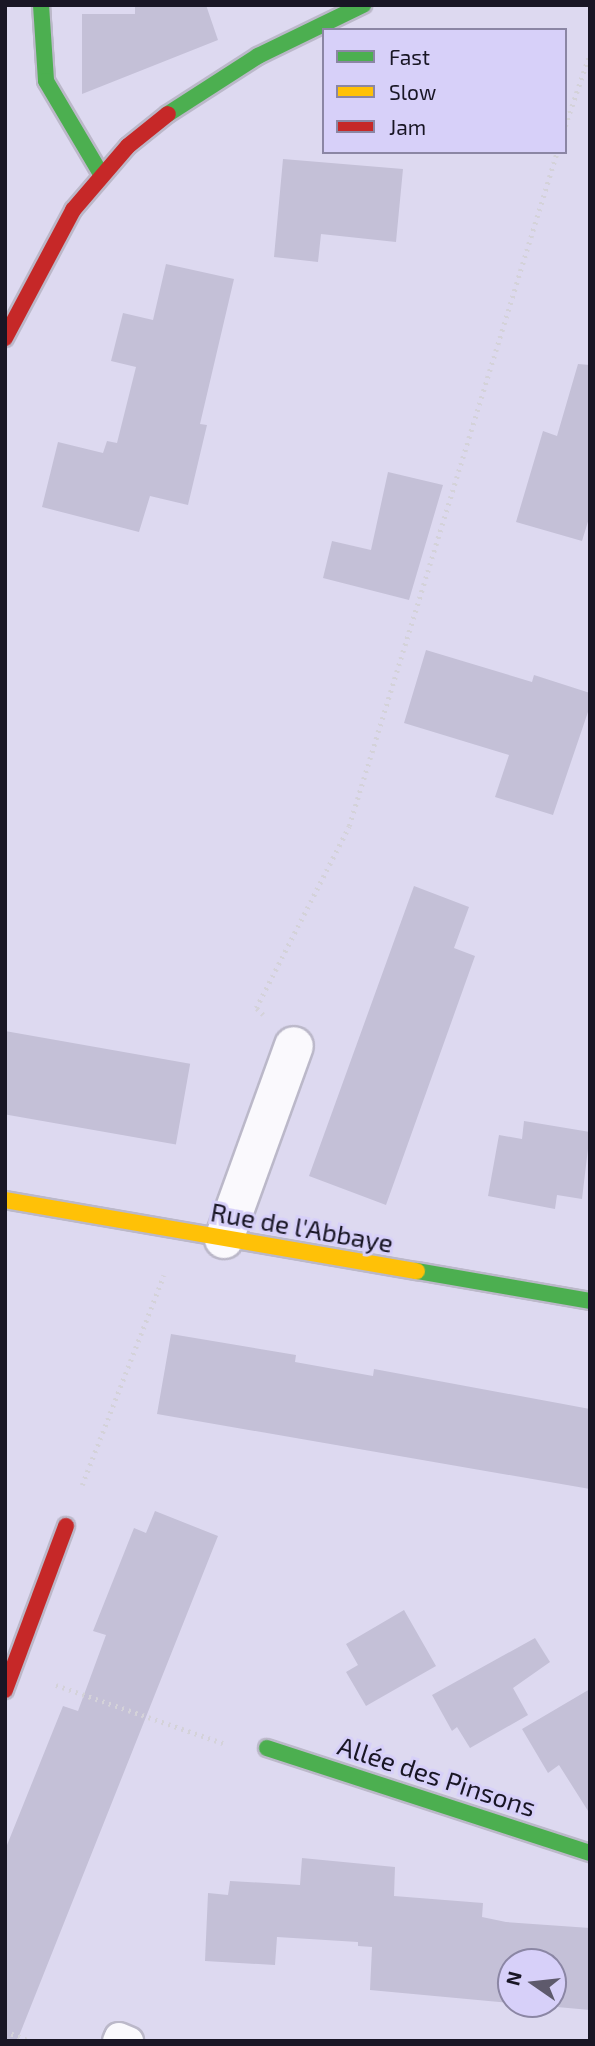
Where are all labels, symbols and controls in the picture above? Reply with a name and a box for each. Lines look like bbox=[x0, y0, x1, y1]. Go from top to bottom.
legend bbox=[322, 28, 567, 154]
text: Fast bbox=[389, 44, 430, 69]
text: Slow bbox=[389, 79, 436, 104]
text: Jam bbox=[389, 114, 426, 139]
street label: Rue de l'Abbaye bbox=[208, 1196, 396, 1258]
street label: Allée des Pinsons bbox=[334, 1729, 540, 1823]
north arrow bbox=[497, 1948, 567, 2018]
text: N bbox=[500, 1969, 526, 1988]

